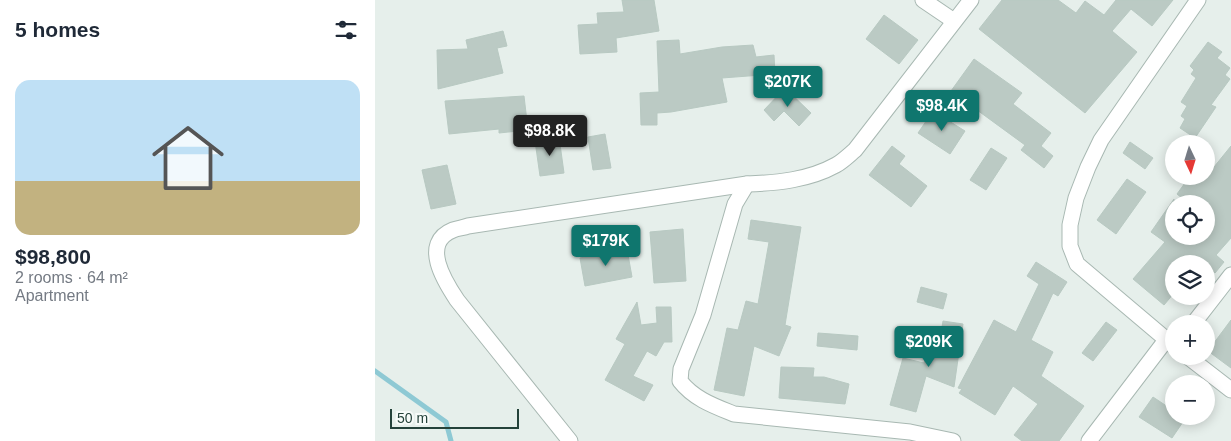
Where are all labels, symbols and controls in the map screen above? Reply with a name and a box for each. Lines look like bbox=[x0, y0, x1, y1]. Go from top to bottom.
icon: filters bbox=[332, 16, 360, 44]
text: 5 homes bbox=[15, 18, 100, 41]
pin: $207K bbox=[753, 66, 823, 108]
text: $207K bbox=[764, 73, 812, 90]
pin: $98.4K bbox=[901, 90, 983, 132]
text: $98.4K bbox=[916, 97, 968, 114]
icon: home bbox=[143, 113, 233, 203]
pin: $98.8K bbox=[509, 114, 591, 157]
text: $98.8K bbox=[524, 122, 576, 139]
north arrow bbox=[1165, 135, 1215, 185]
map controls bbox=[1165, 135, 1215, 425]
button: locate bbox=[1165, 195, 1215, 245]
pin: $179K bbox=[571, 224, 641, 267]
text: $179K bbox=[582, 232, 630, 249]
text: $98,800 bbox=[15, 245, 91, 268]
button: layers bbox=[1165, 255, 1215, 305]
text: 2 rooms · 64 m² bbox=[15, 269, 128, 286]
text: Apartment bbox=[15, 287, 89, 304]
button: + bbox=[1165, 315, 1215, 365]
pin: $209K bbox=[894, 326, 964, 368]
text: $209K bbox=[905, 333, 953, 350]
button: − bbox=[1165, 375, 1215, 425]
scale bar bbox=[390, 406, 519, 429]
text: 50 m bbox=[397, 410, 428, 426]

